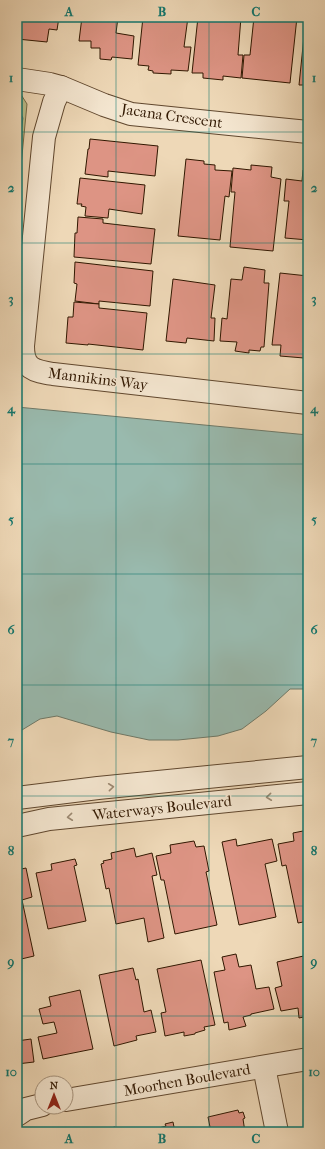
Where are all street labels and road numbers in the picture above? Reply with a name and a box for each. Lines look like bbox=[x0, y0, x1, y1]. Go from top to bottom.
street label: Jacana Crescent bbox=[119, 100, 224, 132]
street label: Mannikins Way bbox=[47, 364, 150, 394]
street label: Waterways Boulevard bbox=[90, 792, 233, 824]
street label: Moorhen Boulevard bbox=[122, 1060, 253, 1100]

